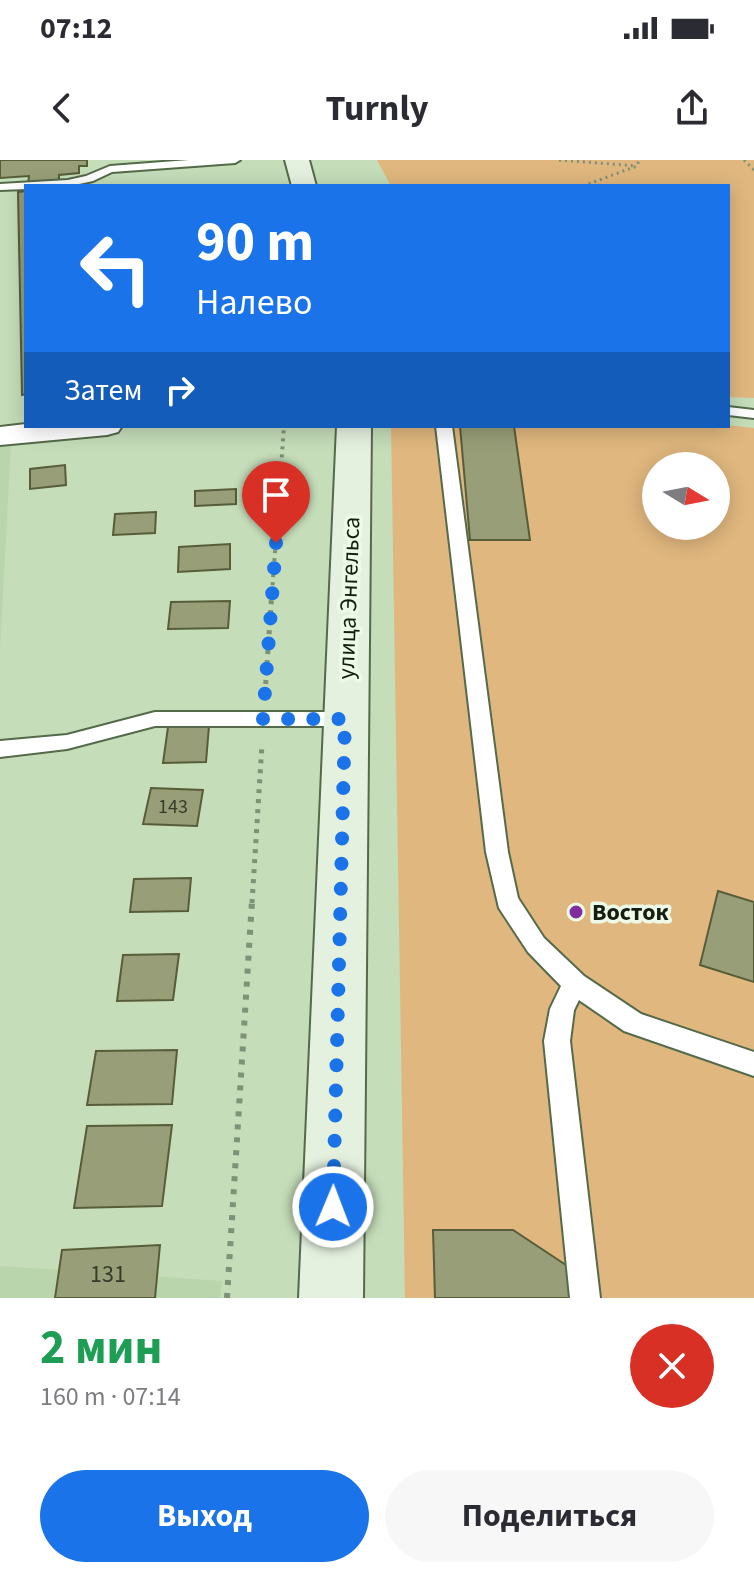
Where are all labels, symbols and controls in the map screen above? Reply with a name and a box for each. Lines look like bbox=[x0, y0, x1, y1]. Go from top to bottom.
text: 07:12 bbox=[40, 7, 112, 50]
text: Turnly bbox=[326, 83, 428, 134]
icon: back bbox=[40, 86, 84, 130]
icon: share bbox=[670, 86, 714, 130]
text: 90 m bbox=[196, 203, 314, 282]
icon: left bbox=[64, 216, 168, 320]
text: Налево bbox=[196, 277, 312, 328]
icon: right bbox=[158, 368, 202, 412]
text: Затем bbox=[64, 369, 142, 412]
north arrow bbox=[642, 452, 730, 540]
map controls bbox=[642, 452, 730, 540]
pin bbox=[242, 461, 310, 543]
icon: arrive bbox=[254, 473, 298, 517]
street label: улица Энгельса bbox=[329, 516, 369, 680]
house number: 143 bbox=[158, 793, 188, 821]
place label: Восток bbox=[592, 895, 669, 930]
marker: Восток bbox=[567, 903, 585, 921]
position arrow bbox=[291, 1165, 375, 1249]
house number: 131 bbox=[90, 1257, 126, 1292]
text: 2 мин bbox=[40, 1314, 163, 1382]
button: close bbox=[630, 1324, 714, 1408]
text: 160 m · 07:14 bbox=[40, 1378, 181, 1415]
button: Выход bbox=[40, 1470, 369, 1562]
button: Поделиться bbox=[385, 1470, 714, 1562]

